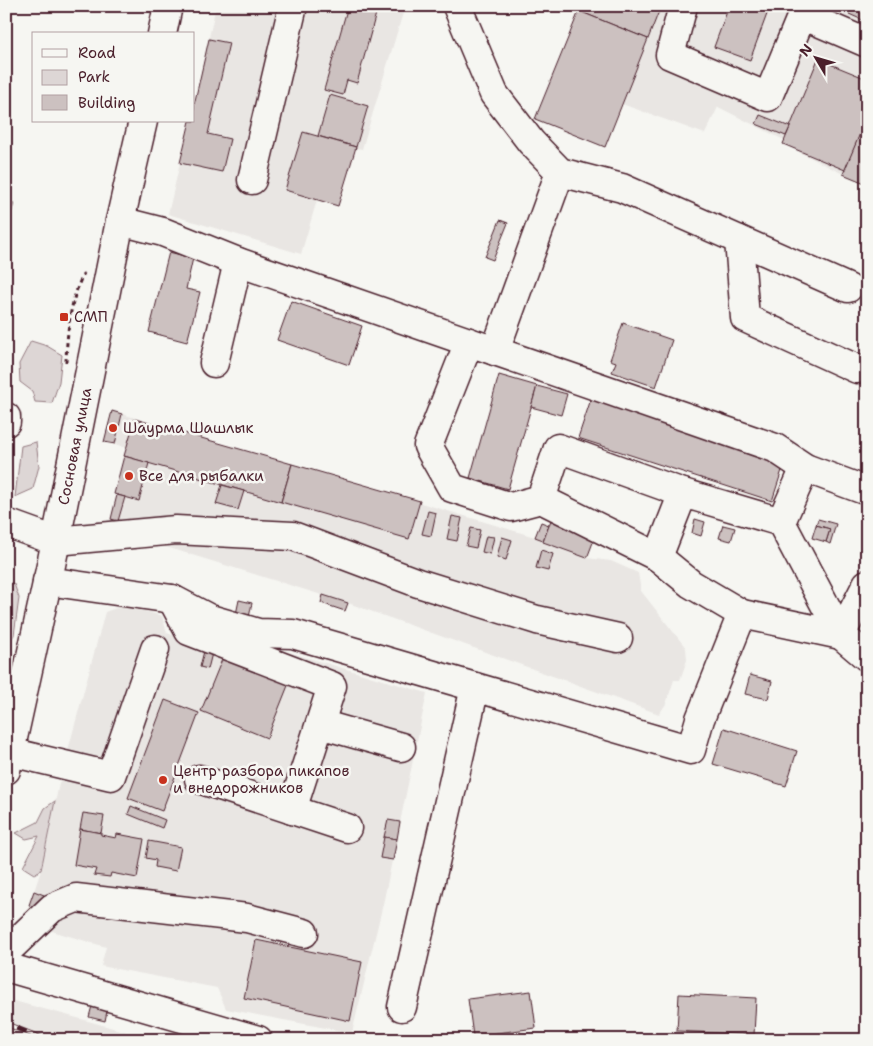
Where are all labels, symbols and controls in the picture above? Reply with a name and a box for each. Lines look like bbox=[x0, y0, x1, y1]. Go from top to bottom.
legend bbox=[32, 32, 195, 122]
north arrow bbox=[790, 32, 840, 82]
text: N bbox=[795, 40, 816, 60]
text: Road bbox=[78, 43, 116, 63]
text: Park bbox=[78, 67, 110, 87]
text: Building bbox=[78, 93, 135, 113]
place label: СМП bbox=[74, 307, 108, 327]
marker: СМП bbox=[58, 311, 70, 323]
street label: Сосновая улица bbox=[53, 385, 96, 507]
place label: Шаурма Шашлык bbox=[123, 418, 253, 438]
marker: Шаурма Шашлык bbox=[107, 422, 119, 434]
place label: Все для рыбалки bbox=[139, 466, 264, 486]
marker: Все для рыбалки bbox=[123, 470, 135, 482]
place label: Центр разбора пикапов и внедорожников bbox=[173, 761, 349, 798]
marker: Центр разбора пикапов и внедорожников bbox=[157, 774, 169, 786]

